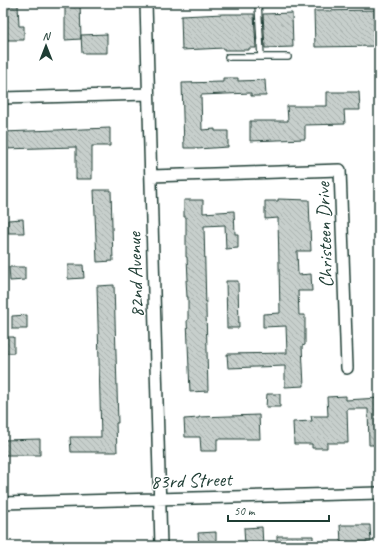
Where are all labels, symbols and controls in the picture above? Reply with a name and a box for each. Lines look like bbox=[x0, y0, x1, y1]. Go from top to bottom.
north arrow bbox=[26, 26, 66, 66]
text: N bbox=[43, 29, 52, 43]
street label: Christeen Drive bbox=[310, 180, 339, 288]
street label: 82nd Avenue bbox=[121, 230, 149, 318]
street label: 83rd Street bbox=[150, 467, 234, 494]
scale bar bbox=[228, 497, 329, 523]
text: 50 m bbox=[234, 503, 256, 519]

